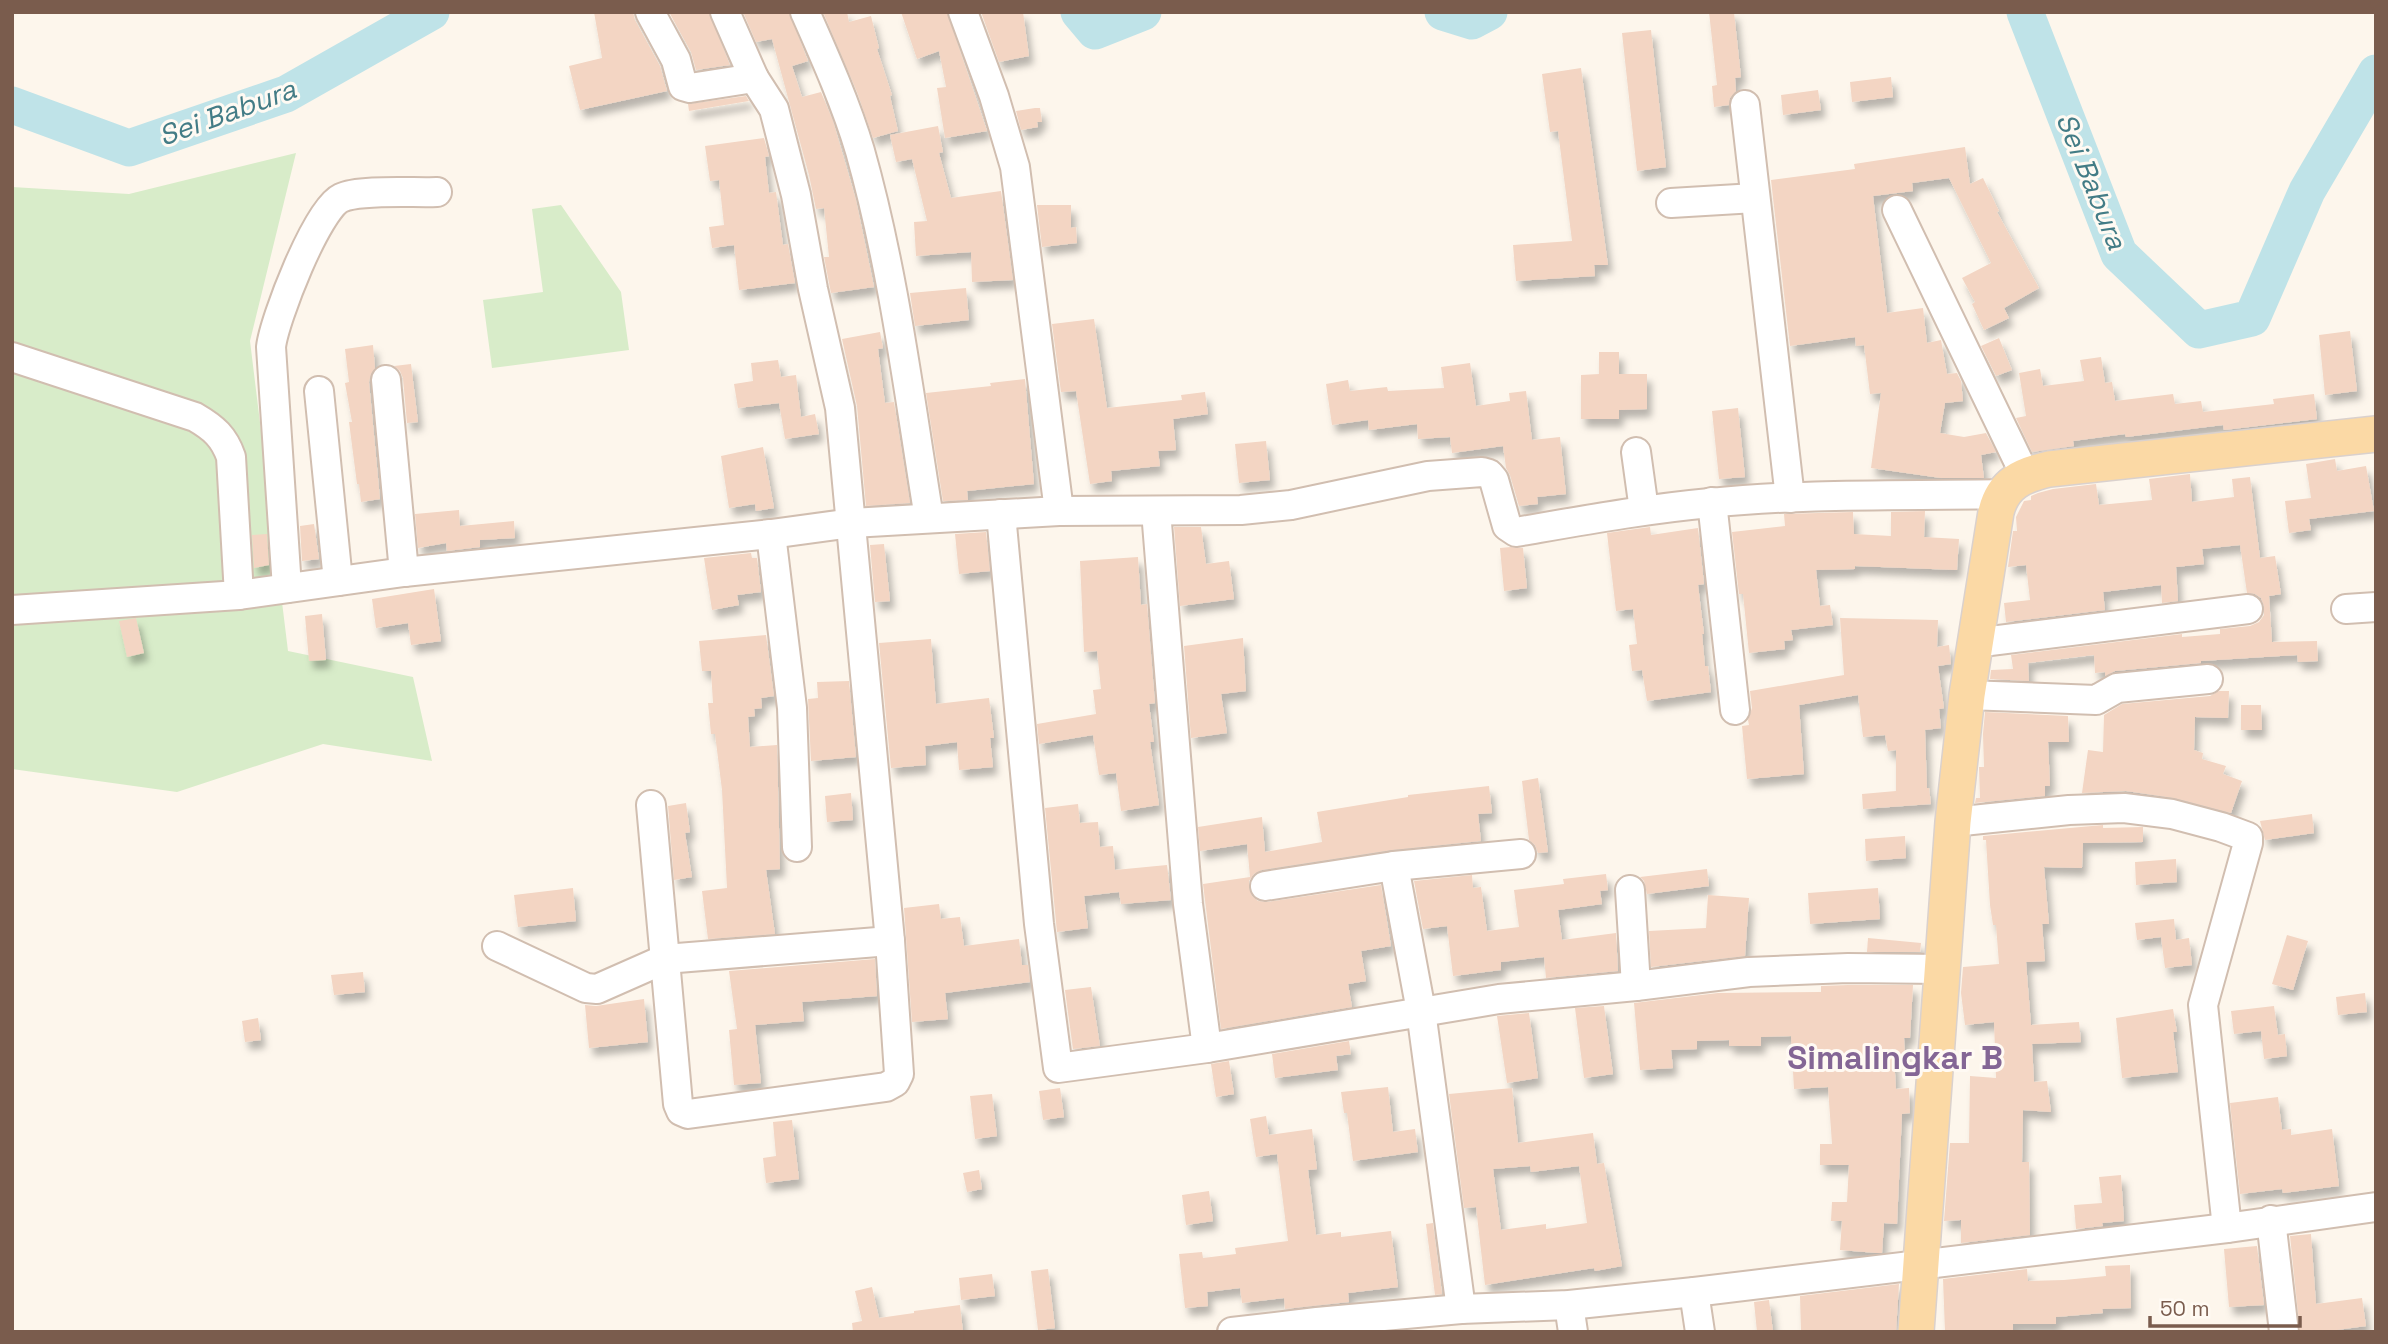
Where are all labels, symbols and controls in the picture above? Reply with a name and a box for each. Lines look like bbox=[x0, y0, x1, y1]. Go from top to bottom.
water label: Sei Babura bbox=[153, 70, 302, 153]
water label: Sei Babura bbox=[2048, 108, 2136, 255]
district label: Simalingkar B bbox=[1787, 1037, 2003, 1079]
scale bar bbox=[2150, 1284, 2300, 1328]
text: 50 m bbox=[2160, 1295, 2210, 1322]

